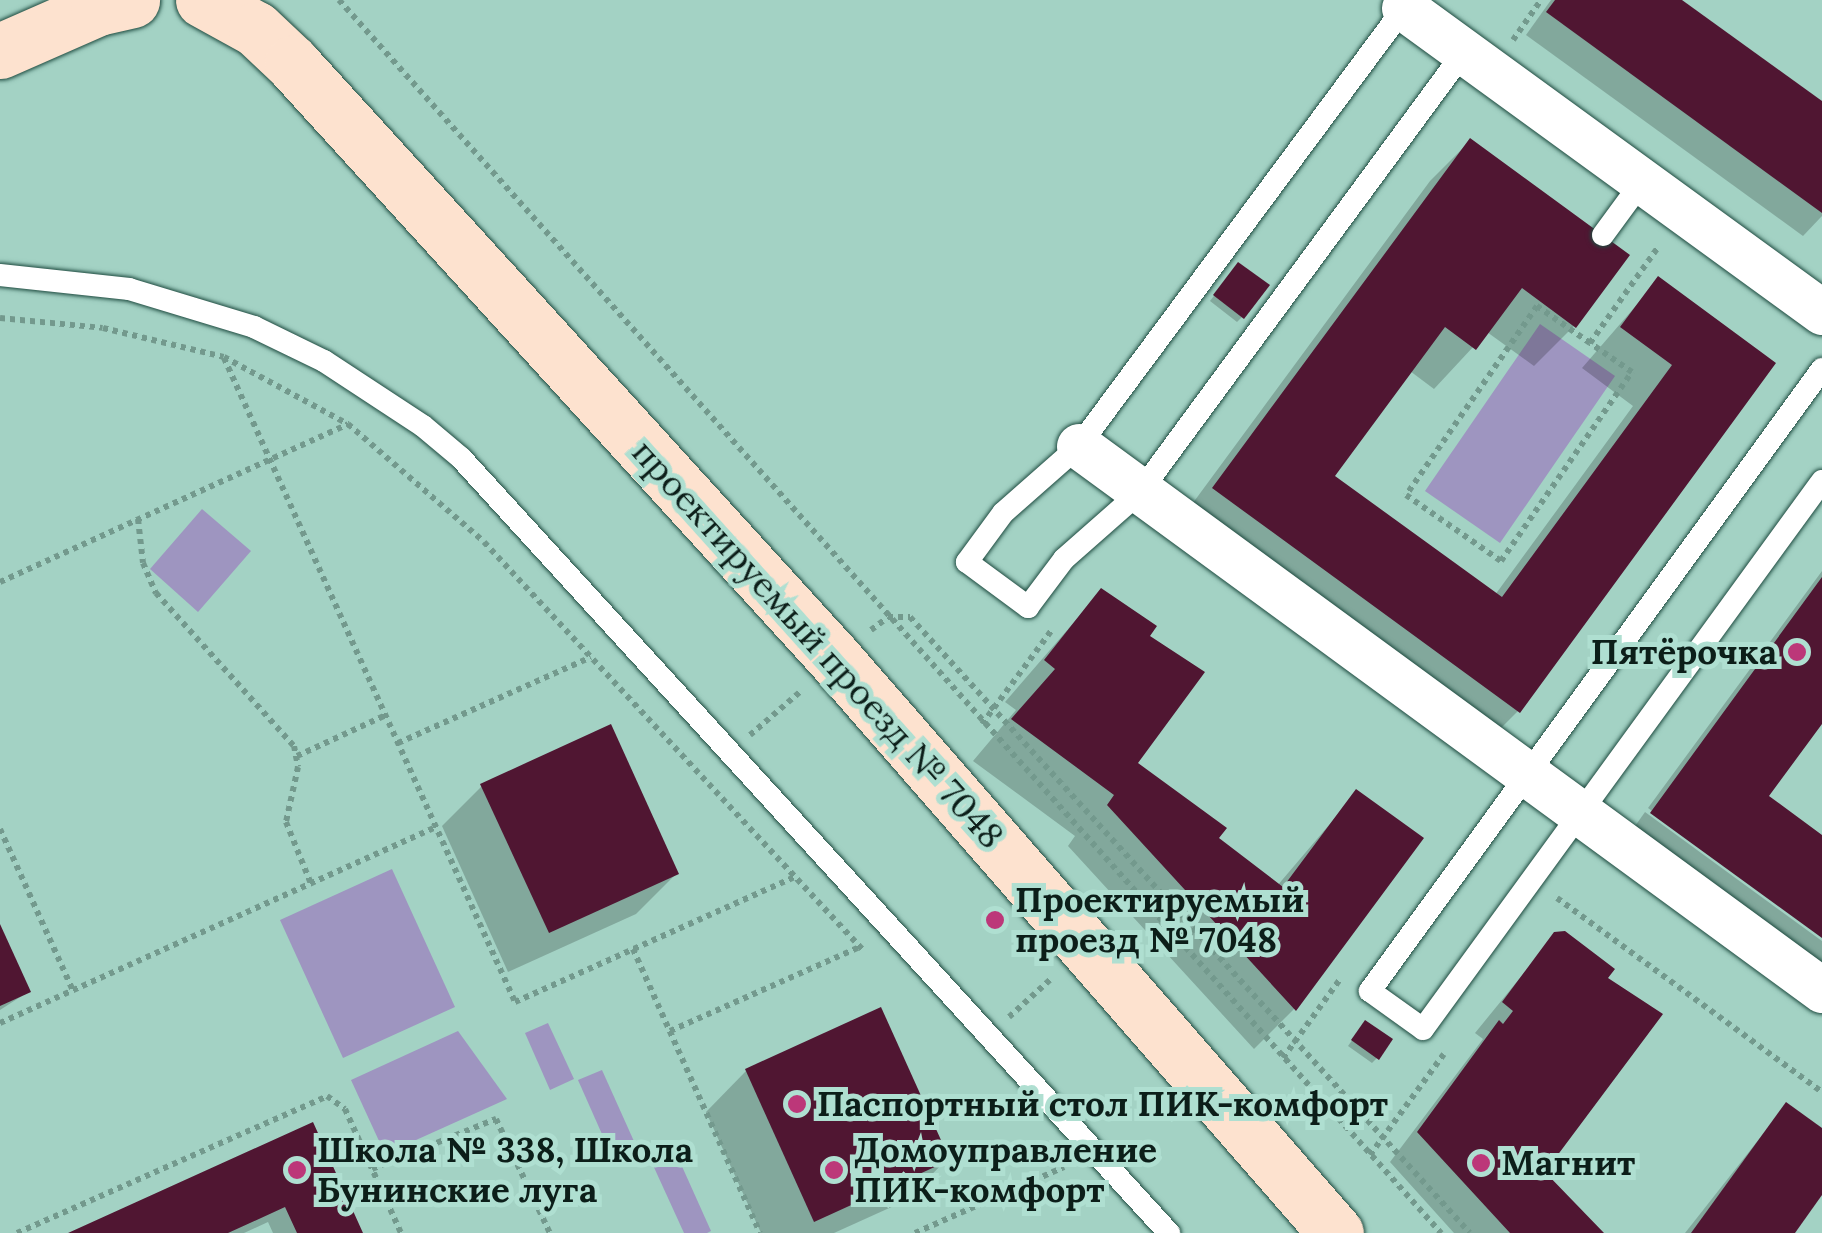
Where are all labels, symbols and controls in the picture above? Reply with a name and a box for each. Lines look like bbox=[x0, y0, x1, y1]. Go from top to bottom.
street label: проектируемый проезд № 7048 bbox=[624, 431, 1012, 857]
place label: Пятёрочка bbox=[1591, 631, 1777, 673]
marker: Пятёрочка bbox=[1786, 641, 1808, 663]
place label: Проектируемый проезд № 7048 bbox=[1015, 879, 1304, 961]
marker: Проектируемый проезд № 7048 bbox=[984, 909, 1006, 931]
place label: Паспортный стол ПИК-комфорт bbox=[817, 1083, 1388, 1125]
marker: Паспортный стол ПИК-комфорт bbox=[786, 1093, 808, 1115]
place label: Школа № 338, Школа Бунинские луга bbox=[317, 1129, 693, 1211]
place label: Домоуправление ПИК-комфорт bbox=[854, 1129, 1157, 1211]
place label: Магнит bbox=[1501, 1142, 1635, 1184]
marker: Магнит bbox=[1470, 1152, 1492, 1174]
marker: Школа № 338, Школа Бунинские луга bbox=[286, 1159, 308, 1181]
marker: Домоуправление ПИК-комфорт bbox=[823, 1159, 845, 1181]

